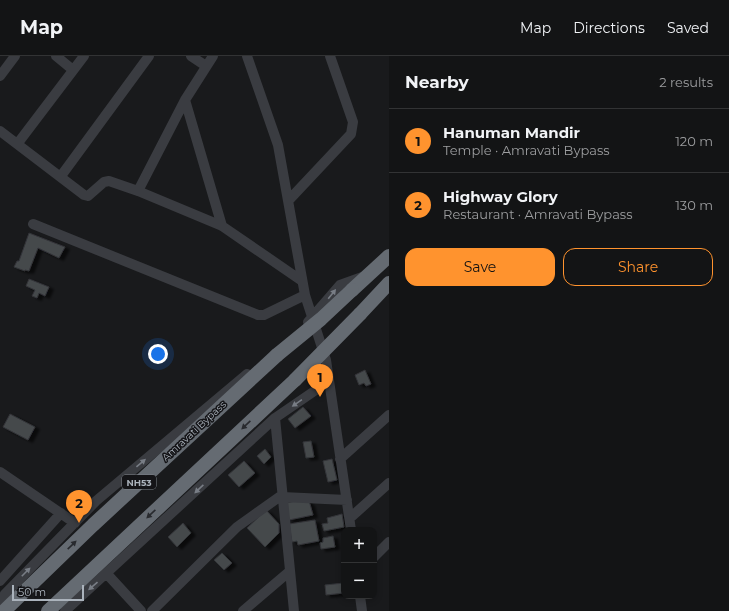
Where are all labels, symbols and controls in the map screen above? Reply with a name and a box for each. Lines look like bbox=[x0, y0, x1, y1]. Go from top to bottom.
text: Map bbox=[20, 16, 63, 39]
text: Map bbox=[520, 19, 551, 37]
text: Directions bbox=[573, 19, 645, 37]
text: Saved bbox=[667, 19, 709, 37]
text: Nearby bbox=[405, 72, 469, 92]
text: 2 results bbox=[659, 74, 713, 90]
text: Hanuman Mandir bbox=[443, 123, 580, 142]
text: 1 bbox=[415, 133, 421, 149]
text: 120 m bbox=[675, 133, 713, 149]
text: Temple · Amravati Bypass bbox=[443, 142, 610, 158]
text: Highway Glory bbox=[443, 187, 558, 206]
text: 2 bbox=[414, 197, 422, 213]
text: 130 m bbox=[675, 197, 713, 213]
text: Restaurant · Amravati Bypass bbox=[443, 206, 633, 222]
button: Save bbox=[405, 248, 555, 286]
button: Share bbox=[563, 248, 713, 286]
one-way arrow bbox=[328, 289, 337, 300]
your location bbox=[148, 344, 168, 364]
pin: 1 bbox=[307, 364, 333, 397]
street label: Amravati Bypass bbox=[159, 398, 229, 464]
one-way arrow bbox=[291, 399, 302, 407]
one-way arrow bbox=[241, 420, 251, 430]
one-way arrow bbox=[136, 459, 146, 468]
road number: NH53 bbox=[122, 475, 156, 489]
one-way arrow bbox=[194, 484, 204, 493]
pin: 2 bbox=[66, 490, 92, 523]
one-way arrow bbox=[146, 509, 156, 519]
map controls bbox=[341, 527, 377, 599]
button: + bbox=[341, 527, 377, 563]
one-way arrow bbox=[67, 540, 77, 550]
button: − bbox=[341, 563, 377, 599]
one-way arrow bbox=[21, 567, 31, 577]
one-way arrow bbox=[88, 581, 98, 591]
scale bar bbox=[12, 583, 84, 602]
text: 50 m bbox=[18, 585, 46, 599]

